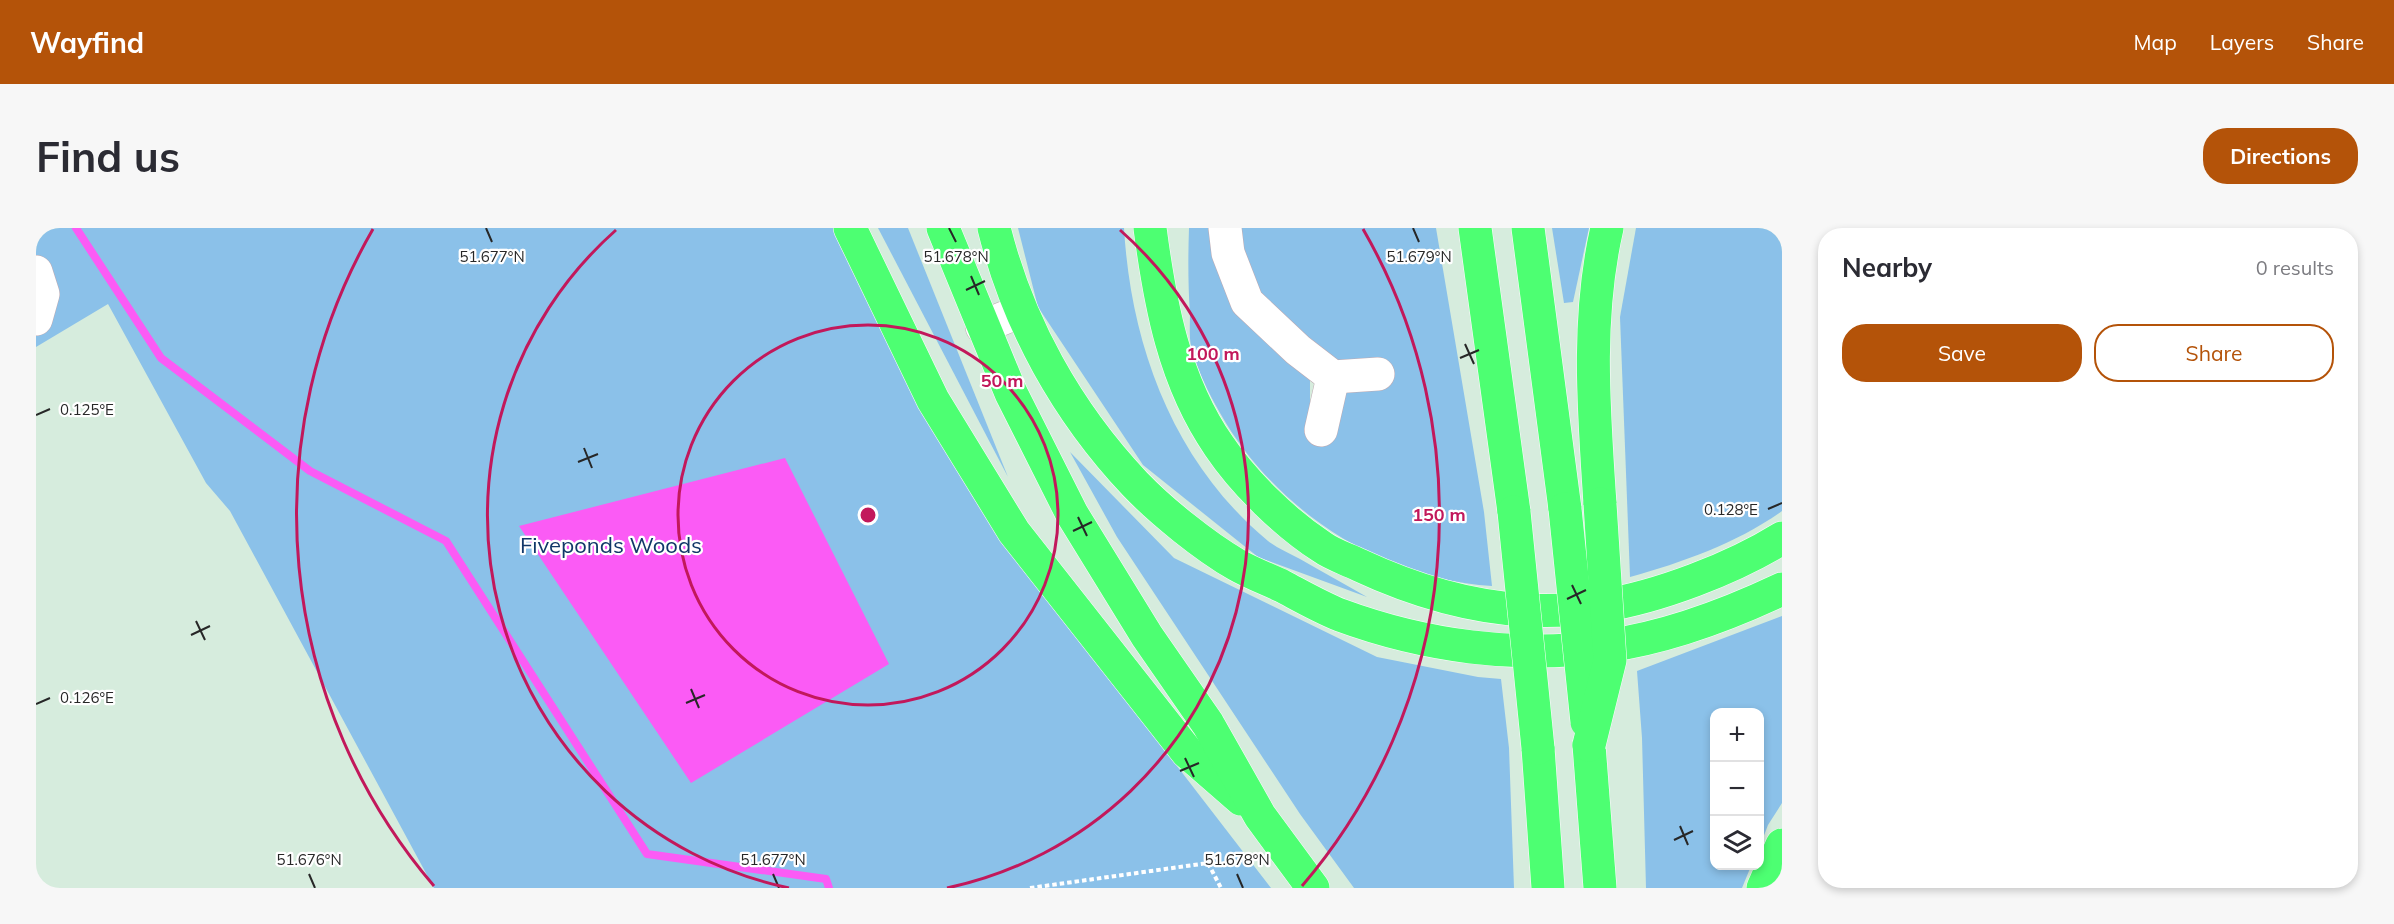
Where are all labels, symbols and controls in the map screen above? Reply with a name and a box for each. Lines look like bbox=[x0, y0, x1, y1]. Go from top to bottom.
text: Wayfind bbox=[30, 25, 144, 60]
text: Map bbox=[2134, 29, 2177, 55]
text: Layers bbox=[2210, 29, 2274, 55]
text: Share bbox=[2307, 29, 2364, 55]
button: Directions bbox=[2203, 128, 2358, 184]
text: Find us bbox=[36, 130, 180, 183]
text: 51.677°N bbox=[459, 247, 525, 266]
text: 51.678°N bbox=[923, 247, 989, 266]
text: 51.679°N bbox=[1386, 247, 1452, 266]
text: Nearby bbox=[1842, 251, 1932, 284]
text: 0 results bbox=[2256, 255, 2334, 280]
button: Save bbox=[1842, 324, 2082, 382]
button: Share bbox=[2094, 324, 2334, 382]
text: 100 m bbox=[1186, 342, 1240, 365]
text: 50 m bbox=[981, 369, 1023, 392]
text: 0.125°E bbox=[60, 400, 114, 419]
text: 0.128°E bbox=[1704, 500, 1758, 519]
text: 150 m bbox=[1412, 503, 1466, 526]
centre of rings bbox=[858, 505, 878, 525]
park label: Fiveponds Woods bbox=[520, 531, 702, 559]
text: 0.126°E bbox=[60, 688, 114, 707]
map controls bbox=[1710, 708, 1764, 870]
button: + bbox=[1710, 708, 1764, 762]
button: − bbox=[1710, 762, 1764, 816]
button: layers bbox=[1710, 816, 1764, 870]
text: 51.676°N bbox=[276, 850, 342, 869]
text: 51.677°N bbox=[740, 850, 806, 869]
text: 51.678°N bbox=[1204, 850, 1270, 869]

